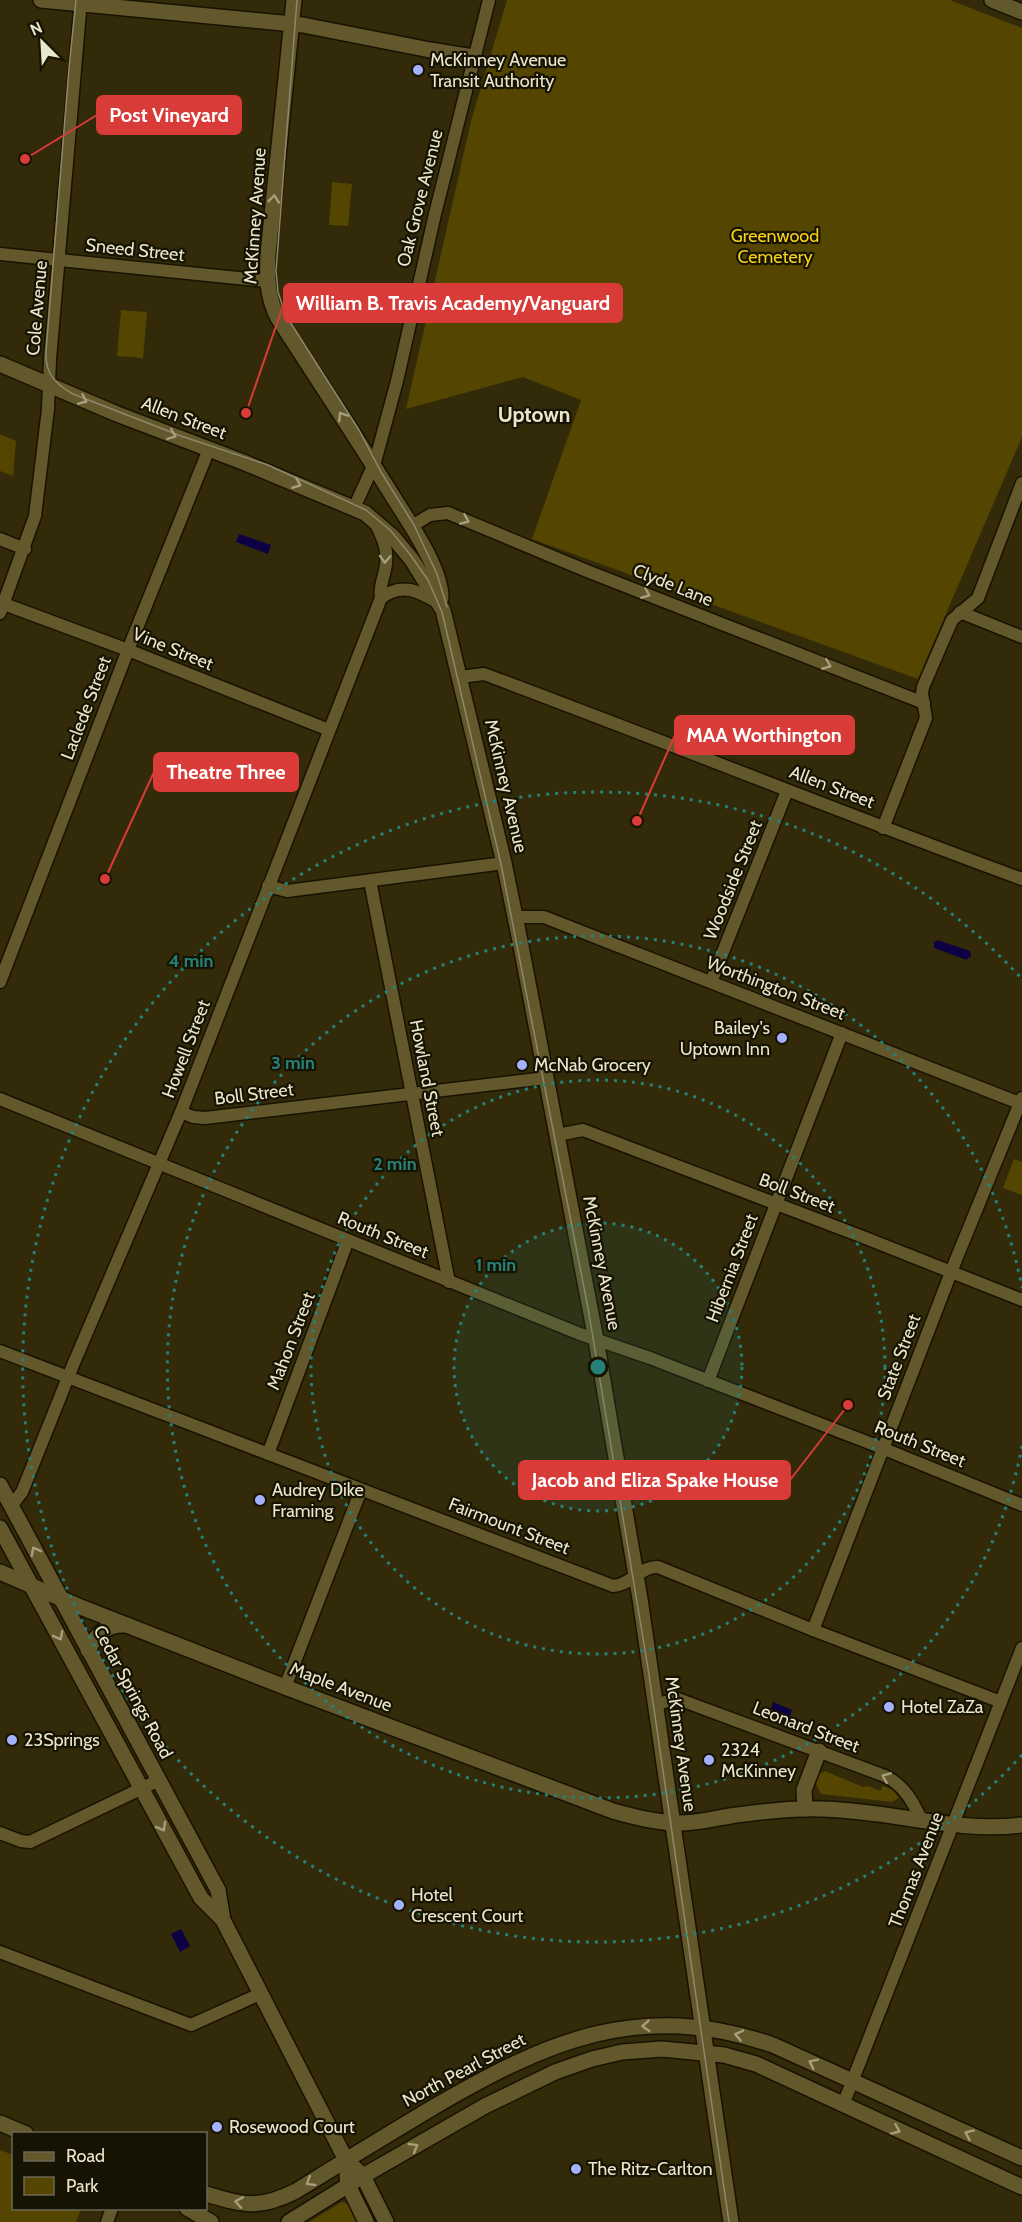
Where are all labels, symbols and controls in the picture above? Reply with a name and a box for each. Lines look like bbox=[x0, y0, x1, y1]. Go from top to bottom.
north arrow bbox=[12, 12, 72, 72]
text: N bbox=[27, 18, 45, 40]
place label: McKinney Avenue Transit Authority bbox=[430, 49, 566, 92]
marker: McKinney Avenue Transit Authority bbox=[411, 63, 425, 77]
callout: Post Vineyard bbox=[97, 96, 241, 134]
text: Post Vineyard bbox=[109, 103, 229, 127]
street label: Oak Grove Avenue bbox=[392, 127, 448, 269]
street label: McKinney Avenue bbox=[239, 147, 271, 285]
one-way arrow bbox=[267, 194, 280, 203]
park label: Greenwood Cemetery bbox=[731, 225, 819, 268]
street label: Sneed Street bbox=[85, 234, 185, 266]
street label: Cole Avenue bbox=[22, 260, 52, 356]
callout: William B. Travis Academy/Vanguard bbox=[284, 284, 622, 322]
text: William B. Travis Academy/Vanguard bbox=[296, 291, 610, 315]
one-way arrow bbox=[77, 392, 88, 404]
street label: Allen Street bbox=[139, 392, 229, 444]
district label: Uptown bbox=[498, 402, 570, 427]
one-way arrow bbox=[337, 412, 349, 422]
one-way arrow bbox=[166, 427, 177, 440]
one-way arrow bbox=[291, 477, 302, 489]
one-way arrow bbox=[459, 513, 470, 525]
one-way arrow bbox=[379, 555, 392, 564]
street label: Clyde Lane bbox=[630, 559, 716, 611]
one-way arrow bbox=[640, 587, 651, 599]
street label: Vine Street bbox=[129, 623, 217, 675]
street label: Laclede Street bbox=[56, 653, 116, 763]
one-way arrow bbox=[822, 658, 832, 671]
callout: MAA Worthington bbox=[675, 716, 854, 754]
street label: McKinney Avenue bbox=[480, 717, 532, 855]
text: MAA Worthington bbox=[686, 723, 842, 747]
callout: Theatre Three bbox=[154, 753, 298, 791]
text: Theatre Three bbox=[166, 760, 286, 784]
street label: Allen Street bbox=[787, 761, 877, 813]
street label: Woodside Street bbox=[699, 817, 767, 943]
text: 4 min bbox=[168, 950, 214, 972]
street label: Worthington Street bbox=[704, 951, 848, 1025]
street label: Howell Street bbox=[157, 997, 215, 1101]
place label: Bailey's Uptown Inn bbox=[680, 1017, 770, 1060]
street label: Howland Street bbox=[405, 1018, 449, 1138]
marker: Bailey's Uptown Inn bbox=[775, 1031, 789, 1045]
text: 3 min bbox=[271, 1052, 315, 1074]
place label: McNab Grocery bbox=[534, 1054, 651, 1076]
marker: McNab Grocery bbox=[515, 1058, 529, 1072]
street label: Boll Street bbox=[213, 1078, 295, 1110]
text: 2 min bbox=[373, 1153, 417, 1175]
street label: Boll Street bbox=[756, 1168, 838, 1218]
street label: McKinney Avenue bbox=[578, 1194, 626, 1332]
street label: Routh Street bbox=[334, 1207, 432, 1263]
street label: Hibernia Street bbox=[701, 1211, 763, 1325]
text: 1 min bbox=[476, 1254, 516, 1276]
street label: Mahon Street bbox=[262, 1289, 320, 1393]
street label: State Street bbox=[873, 1311, 925, 1403]
centre of rings bbox=[588, 1357, 608, 1377]
street label: Routh Street bbox=[871, 1416, 969, 1472]
callout: Jacob and Eliza Spake House bbox=[519, 1461, 790, 1499]
text: Jacob and Eliza Spake House bbox=[531, 1468, 778, 1492]
place label: Audrey Dike Framing bbox=[272, 1479, 364, 1522]
marker: Audrey Dike Framing bbox=[253, 1493, 267, 1507]
street label: Fairmount Street bbox=[445, 1493, 573, 1559]
one-way arrow bbox=[31, 1547, 42, 1558]
street label: Cedar Springs Road bbox=[89, 1622, 177, 1762]
one-way arrow bbox=[52, 1630, 63, 1640]
street label: Maple Avenue bbox=[287, 1657, 395, 1717]
street label: McKinney Avenue bbox=[661, 1675, 701, 1813]
place label: Hotel ZaZa bbox=[901, 1696, 984, 1718]
street label: Leonard Street bbox=[750, 1697, 862, 1757]
marker: Hotel ZaZa bbox=[882, 1700, 896, 1714]
place label: 23Springs bbox=[24, 1729, 100, 1751]
marker: 23Springs bbox=[5, 1733, 19, 1747]
place label: 2324 McKinney bbox=[721, 1739, 796, 1782]
marker: 2324 McKinney bbox=[702, 1753, 716, 1767]
one-way arrow bbox=[881, 1772, 892, 1784]
street label: Thomas Avenue bbox=[884, 1809, 948, 1931]
one-way arrow bbox=[155, 1821, 166, 1831]
place label: Hotel Crescent Court bbox=[411, 1884, 523, 1927]
marker: Hotel Crescent Court bbox=[392, 1898, 406, 1912]
one-way arrow bbox=[641, 2020, 650, 2033]
street label: North Pearl Street bbox=[399, 2028, 529, 2112]
one-way arrow bbox=[734, 2030, 744, 2043]
one-way arrow bbox=[808, 2059, 819, 2071]
place label: Rosewood Court bbox=[229, 2116, 355, 2138]
marker: Rosewood Court bbox=[210, 2120, 224, 2134]
one-way arrow bbox=[890, 2122, 901, 2134]
one-way arrow bbox=[964, 2130, 975, 2142]
legend bbox=[12, 2132, 207, 2210]
one-way arrow bbox=[408, 2142, 418, 2154]
text: Road bbox=[66, 2145, 105, 2167]
place label: The Ritz-Carlton bbox=[588, 2158, 712, 2180]
marker: The Ritz-Carlton bbox=[569, 2162, 583, 2176]
text: Park bbox=[66, 2175, 99, 2197]
one-way arrow bbox=[306, 2175, 316, 2187]
one-way arrow bbox=[234, 2196, 244, 2209]

